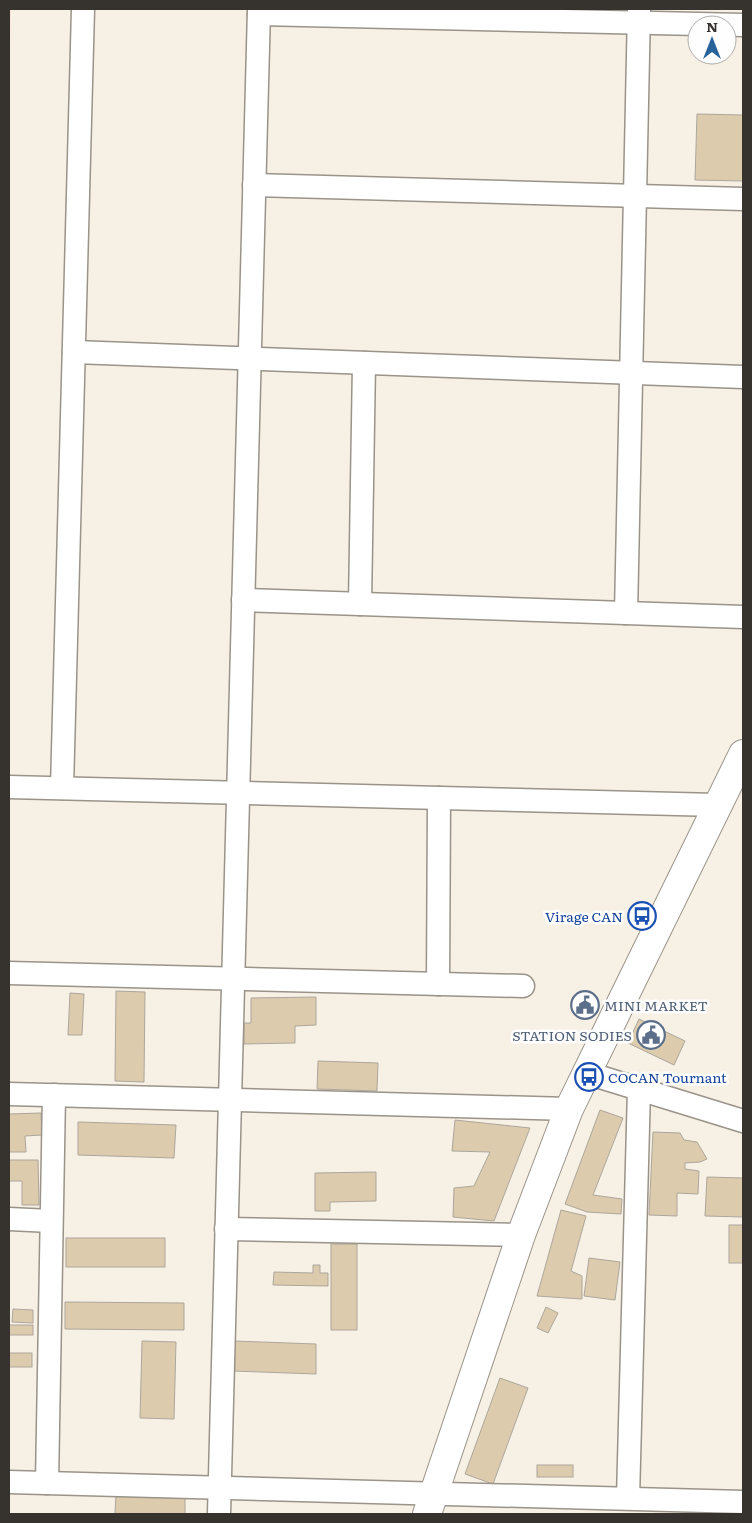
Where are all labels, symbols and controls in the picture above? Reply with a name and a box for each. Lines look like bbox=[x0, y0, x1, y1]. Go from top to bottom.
north arrow bbox=[687, 15, 737, 65]
text: N bbox=[706, 16, 718, 36]
bus stop icon: Virage CAN bbox=[627, 901, 657, 931]
place label: Virage CAN bbox=[545, 906, 623, 926]
public building icon: MINI MARKET bbox=[570, 990, 600, 1020]
place label: MINI MARKET bbox=[604, 995, 708, 1015]
public building icon: STATION SODIES bbox=[636, 1020, 666, 1050]
place label: STATION SODIES bbox=[512, 1025, 632, 1045]
bus stop icon: COCAN Tournant bbox=[574, 1062, 604, 1092]
place label: COCAN Tournant bbox=[608, 1067, 727, 1087]

